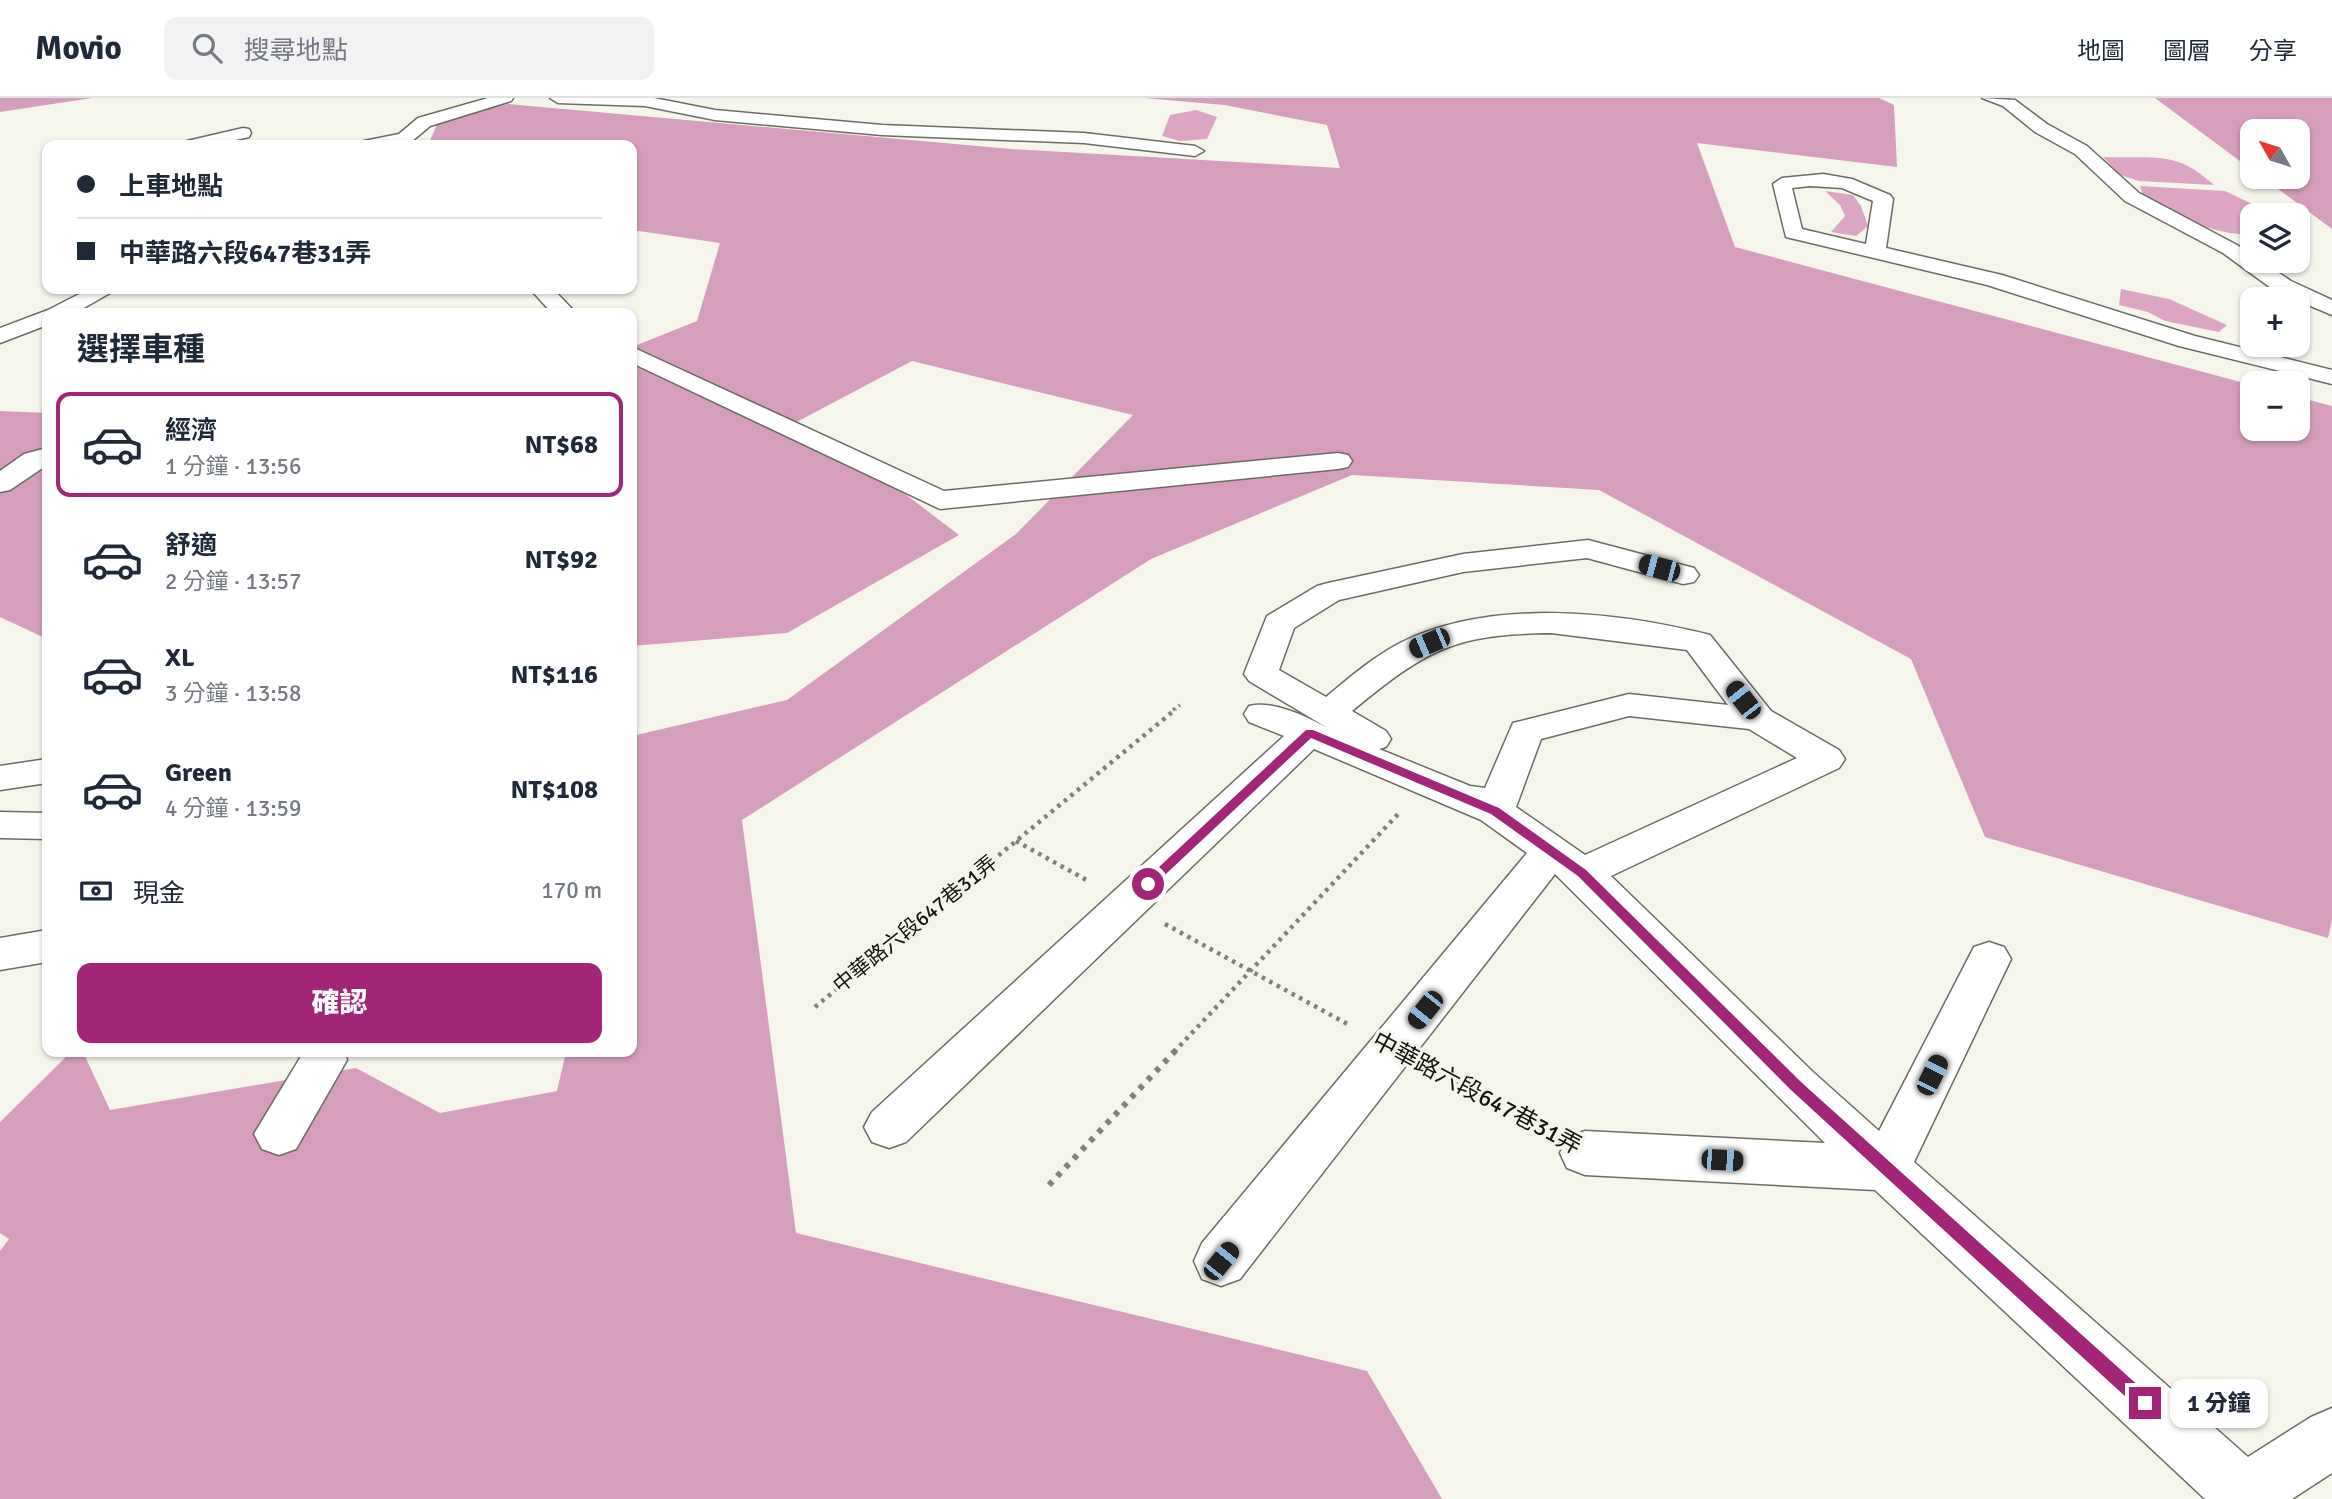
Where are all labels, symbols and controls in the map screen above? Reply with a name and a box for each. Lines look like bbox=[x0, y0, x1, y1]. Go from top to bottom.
search box bbox=[164, 17, 654, 80]
text: Movio bbox=[35, 28, 122, 69]
icon: search bbox=[188, 29, 226, 67]
text: 搜尋地點 bbox=[244, 35, 348, 67]
text: 地圖 bbox=[2077, 36, 2125, 66]
text: 圖層 bbox=[2163, 36, 2211, 66]
text: 分享 bbox=[2249, 36, 2297, 66]
north arrow bbox=[2240, 119, 2310, 189]
map controls bbox=[2240, 119, 2310, 441]
text: 上車地點 bbox=[119, 171, 223, 203]
button: layers bbox=[2240, 203, 2310, 273]
text: 中華路六段647巷31弄 bbox=[119, 238, 371, 270]
button: + bbox=[2240, 287, 2310, 357]
text: 選擇車種 bbox=[77, 330, 205, 369]
button: − bbox=[2240, 371, 2310, 441]
icon: car bbox=[81, 413, 144, 476]
text: 經濟 bbox=[165, 415, 217, 447]
text: NT$68 bbox=[525, 429, 598, 461]
text: 1 分鐘 · 13:56 bbox=[165, 452, 301, 481]
icon: car bbox=[81, 528, 144, 591]
text: 舒適 bbox=[165, 530, 217, 562]
text: NT$92 bbox=[525, 544, 598, 576]
car bbox=[1636, 552, 1683, 584]
text: 2 分鐘 · 13:57 bbox=[165, 567, 301, 596]
car bbox=[1406, 625, 1453, 661]
text: XL bbox=[165, 642, 195, 674]
icon: car bbox=[81, 643, 144, 706]
text: NT$116 bbox=[511, 659, 598, 691]
car bbox=[1722, 677, 1765, 723]
text: 3 分鐘 · 13:58 bbox=[165, 679, 301, 708]
text: Green bbox=[165, 757, 232, 789]
icon: car bbox=[81, 758, 144, 821]
text: NT$108 bbox=[511, 774, 598, 806]
text: 4 分鐘 · 13:59 bbox=[165, 794, 301, 823]
street label: 中華路六段647巷31弄 bbox=[828, 850, 1002, 998]
route start bbox=[1132, 868, 1164, 900]
icon: cash bbox=[77, 872, 115, 910]
text: 170 m bbox=[541, 876, 602, 905]
text: 現金 bbox=[133, 878, 185, 910]
button: 確認 bbox=[77, 963, 602, 1043]
car bbox=[1404, 987, 1447, 1033]
street label: 中華路六段647巷31弄 bbox=[1367, 1025, 1587, 1161]
car bbox=[1914, 1052, 1951, 1098]
car bbox=[1701, 1148, 1744, 1172]
car bbox=[1200, 1238, 1243, 1284]
callout: 1 分鐘 bbox=[2170, 1378, 2268, 1428]
route end bbox=[2129, 1387, 2161, 1419]
text: 1 分鐘 bbox=[2187, 1389, 2251, 1418]

